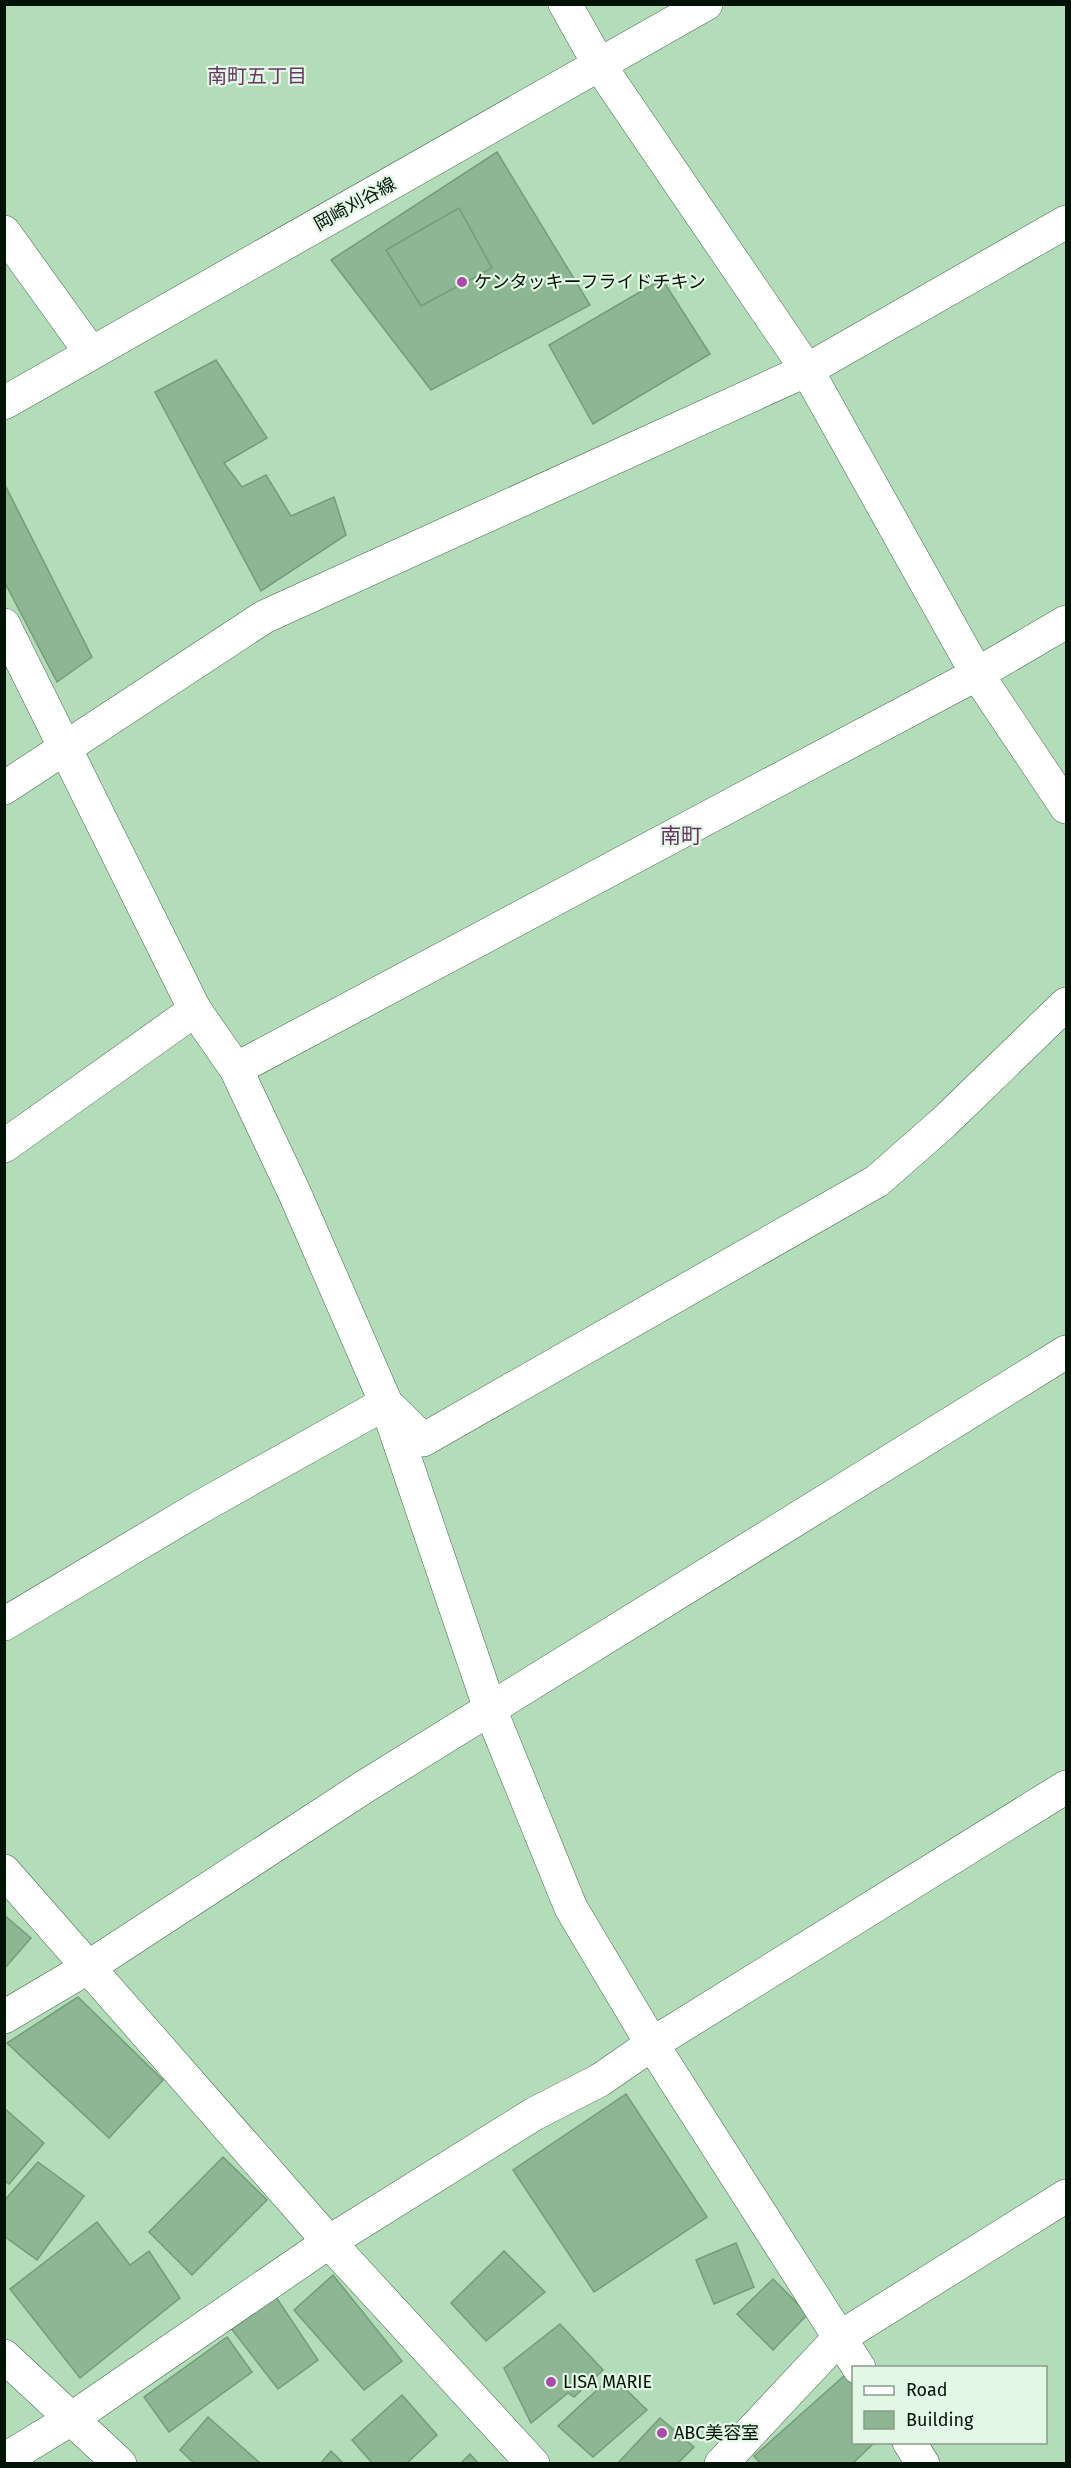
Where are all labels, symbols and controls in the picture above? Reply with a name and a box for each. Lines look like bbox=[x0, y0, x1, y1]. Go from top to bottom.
district label: 南町五丁目 bbox=[207, 64, 307, 88]
street label: 岡崎刈谷線 bbox=[310, 173, 400, 235]
place label: ケンタッキーフライドチキン bbox=[474, 271, 706, 293]
marker: ケンタッキーフライドチキン bbox=[455, 275, 469, 289]
district label: 南町 bbox=[660, 823, 702, 849]
legend bbox=[852, 2366, 1047, 2444]
place label: LISA MARIE bbox=[563, 2371, 652, 2393]
marker: LISA MARIE bbox=[544, 2375, 558, 2389]
text: Road bbox=[906, 2379, 948, 2401]
text: Building bbox=[906, 2409, 974, 2431]
place label: ABC美容室 bbox=[674, 2422, 759, 2444]
marker: ABC美容室 bbox=[655, 2426, 669, 2440]

